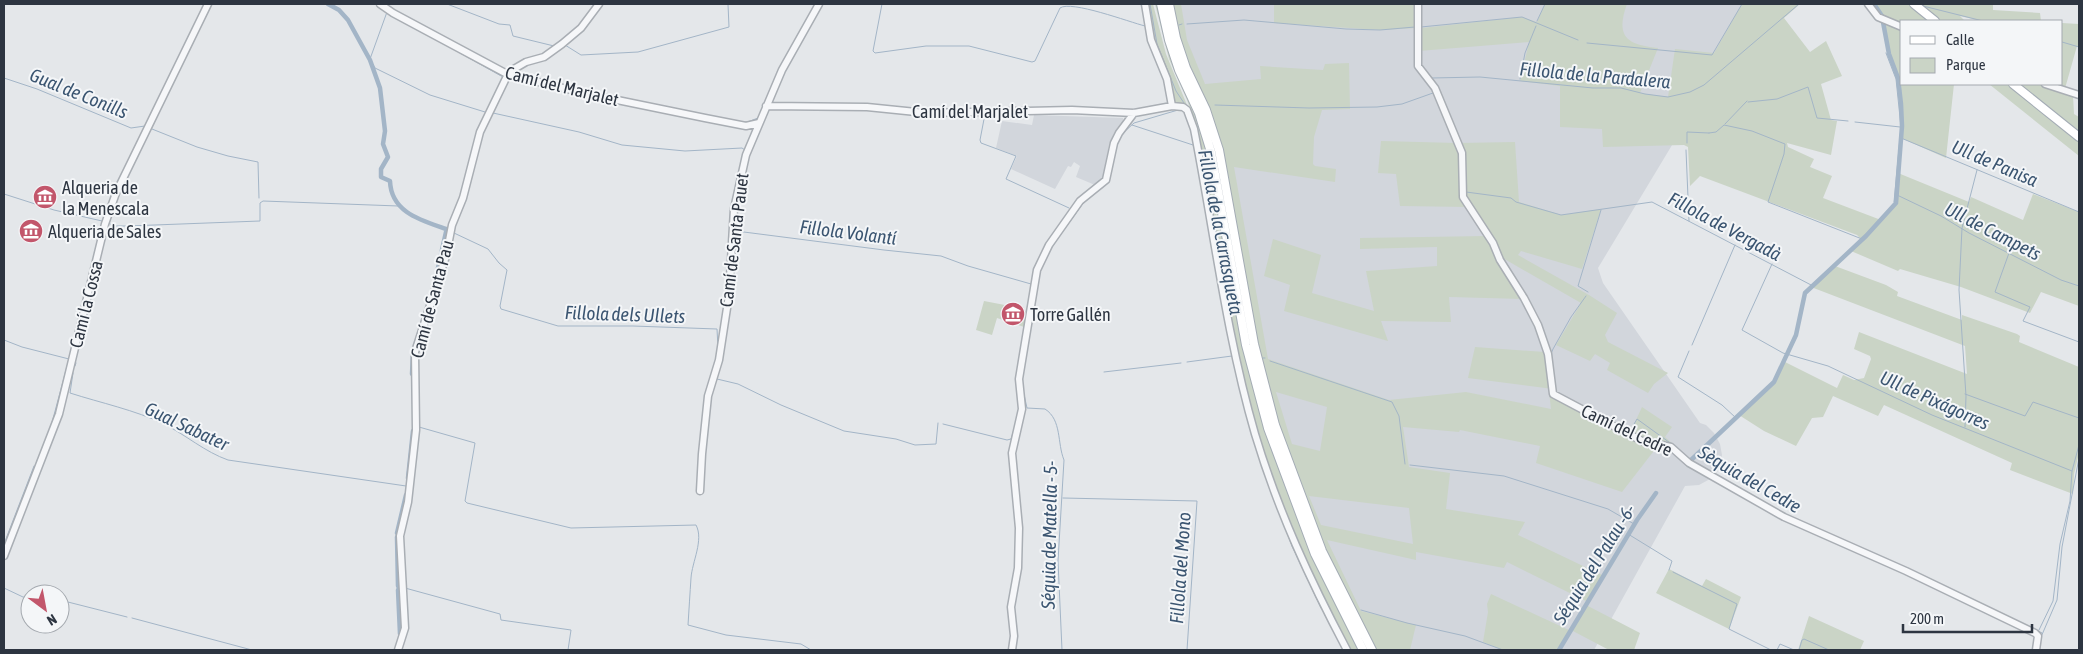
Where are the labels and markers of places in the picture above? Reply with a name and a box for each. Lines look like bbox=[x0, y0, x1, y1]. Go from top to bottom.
place label: Alqueria de la Menescala bbox=[62, 177, 149, 219]
museum icon: Alqueria de la Menescala bbox=[32, 184, 58, 210]
museum icon: Alqueria de Sales bbox=[18, 218, 44, 244]
place label: Alqueria de Sales bbox=[48, 221, 161, 242]
museum icon: Torre Gallén bbox=[1000, 301, 1026, 327]
place label: Torre Gallén bbox=[1030, 304, 1111, 325]

